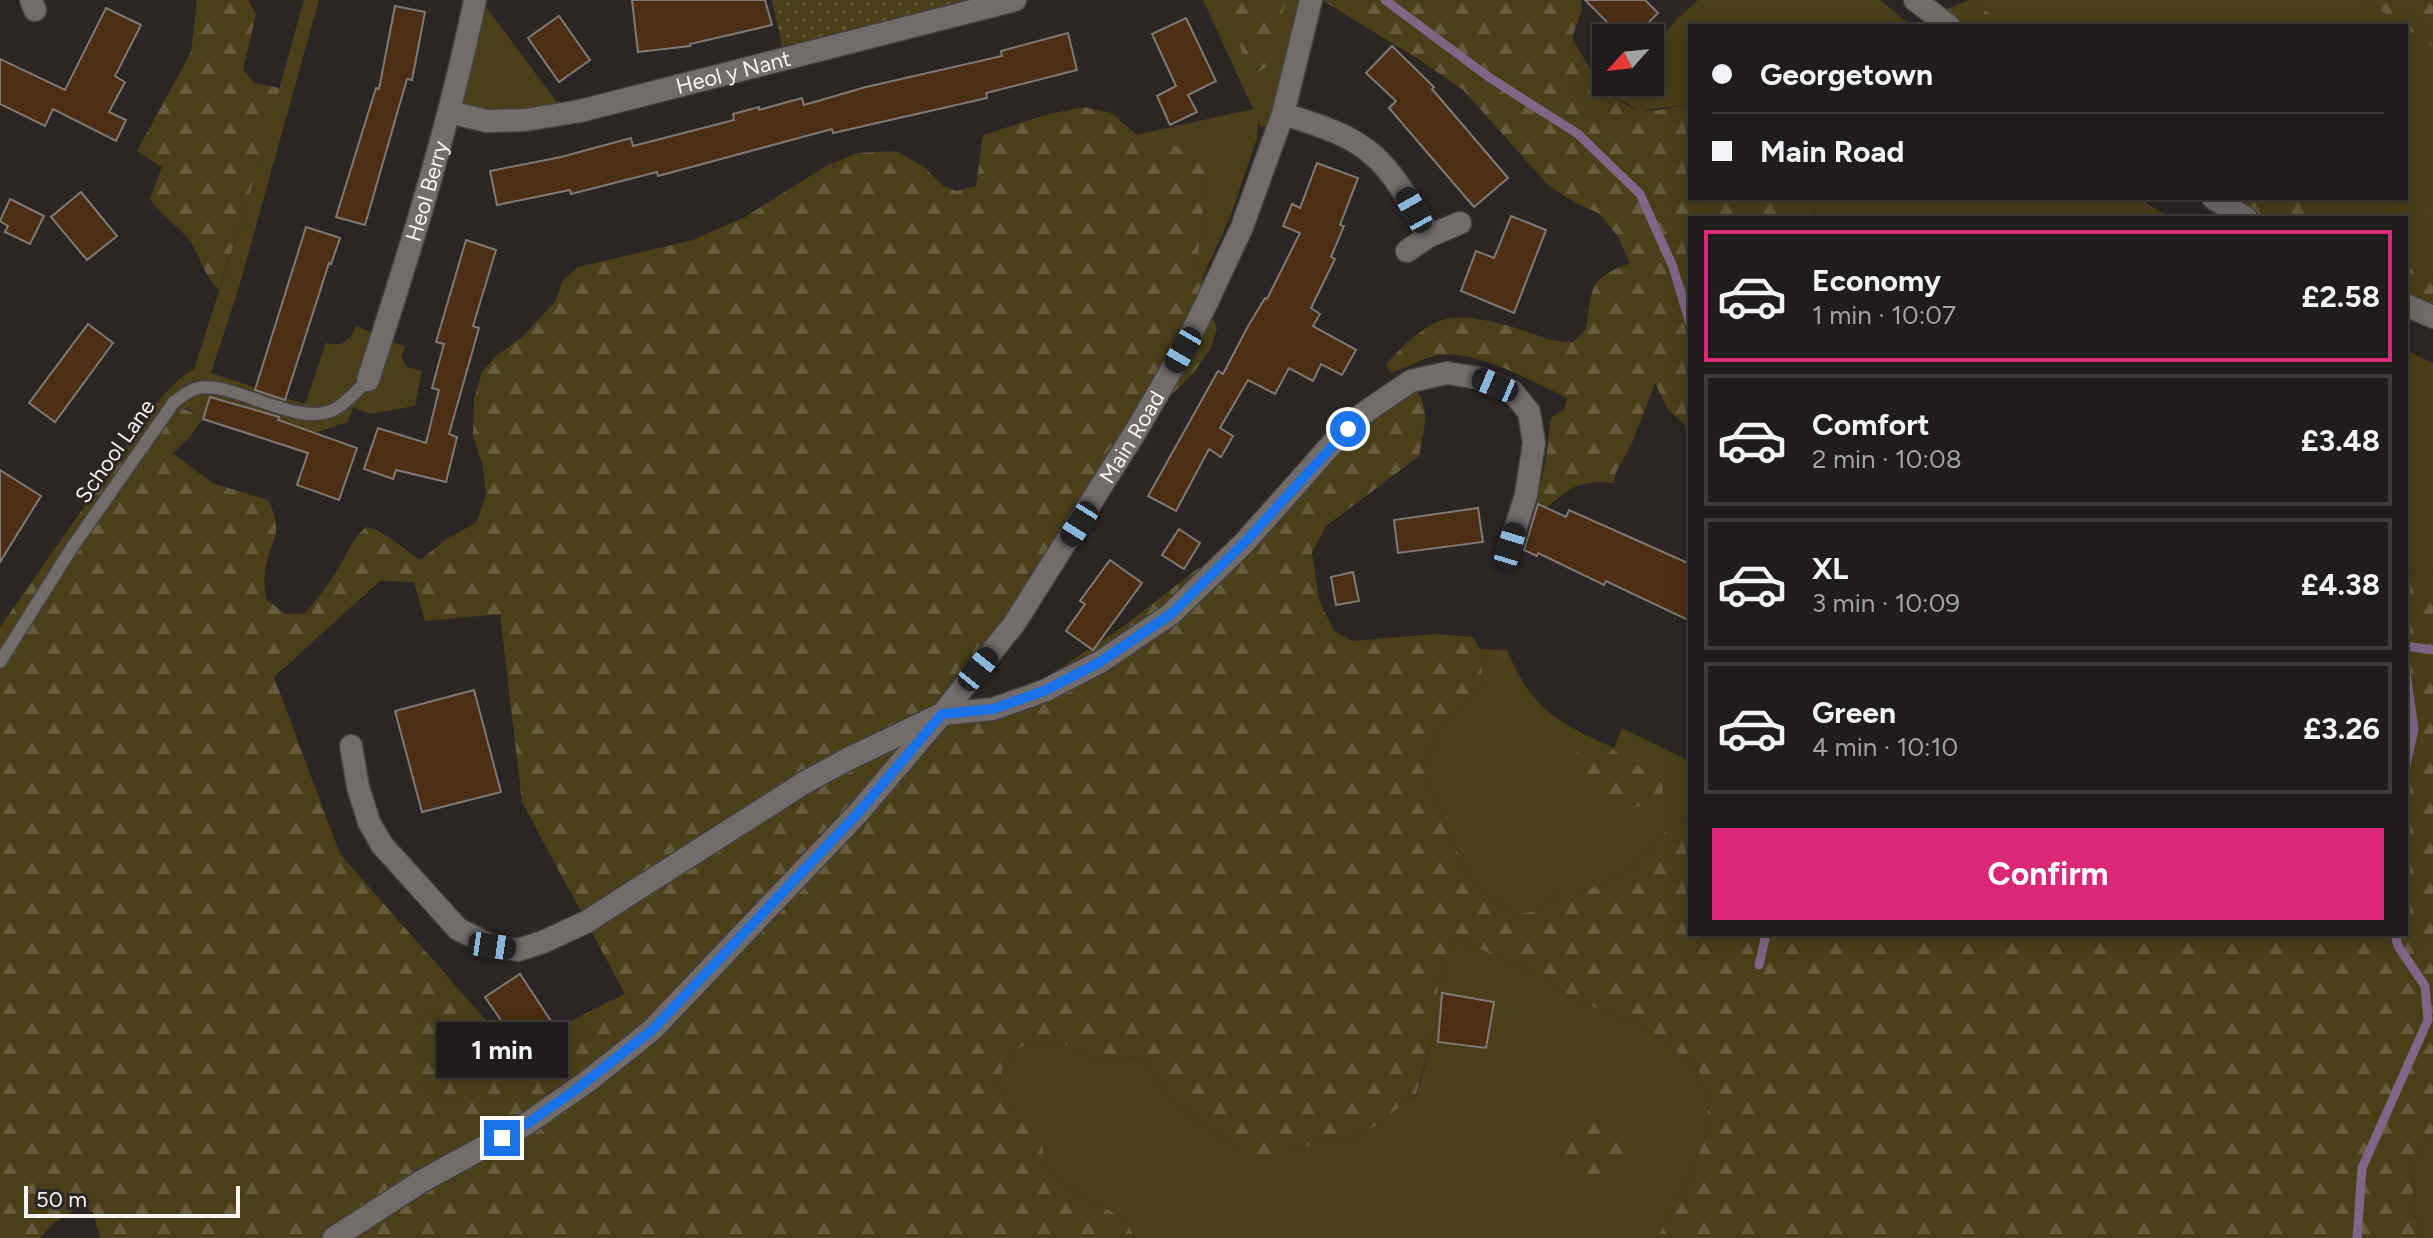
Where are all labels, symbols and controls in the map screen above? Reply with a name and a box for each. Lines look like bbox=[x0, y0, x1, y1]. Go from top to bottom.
north arrow bbox=[1592, 24, 1664, 96]
map controls bbox=[1592, 24, 1664, 96]
street label: Heol y Nant bbox=[673, 44, 793, 100]
text: Georgetown bbox=[1760, 56, 1933, 93]
text: Main Road bbox=[1760, 133, 1904, 170]
street label: Heol Berry bbox=[399, 137, 454, 244]
car bbox=[1392, 183, 1436, 237]
icon: car bbox=[1716, 260, 1788, 332]
text: Economy bbox=[1812, 262, 1941, 299]
text: £2.58 bbox=[2302, 278, 2380, 315]
text: 1 min · 10:07 bbox=[1812, 299, 1956, 331]
car bbox=[1161, 323, 1205, 377]
car bbox=[1468, 365, 1522, 405]
street label: Main Road bbox=[1093, 386, 1170, 488]
street label: School Lane bbox=[69, 394, 161, 508]
icon: car bbox=[1716, 404, 1788, 476]
text: Comfort bbox=[1812, 406, 1930, 443]
route start bbox=[1330, 411, 1366, 447]
text: £3.48 bbox=[2301, 422, 2380, 459]
text: 2 min · 10:08 bbox=[1812, 443, 1962, 475]
car bbox=[1056, 497, 1102, 551]
car bbox=[1492, 520, 1528, 572]
icon: car bbox=[1716, 548, 1788, 620]
text: XL bbox=[1812, 550, 1848, 587]
text: £4.38 bbox=[2301, 566, 2380, 603]
text: 3 min · 10:09 bbox=[1812, 587, 1960, 619]
car bbox=[954, 643, 1002, 695]
icon: car bbox=[1716, 692, 1788, 764]
text: Green bbox=[1812, 694, 1896, 731]
text: £3.26 bbox=[2303, 710, 2380, 747]
text: 4 min · 10:10 bbox=[1812, 731, 1958, 763]
button: Confirm bbox=[1712, 828, 2384, 920]
car bbox=[467, 931, 517, 961]
callout: 1 min bbox=[436, 1022, 568, 1078]
text: 1 min bbox=[471, 1034, 533, 1066]
route end bbox=[484, 1120, 520, 1156]
scale bar bbox=[24, 1182, 240, 1218]
text: 50 m bbox=[36, 1186, 87, 1213]

